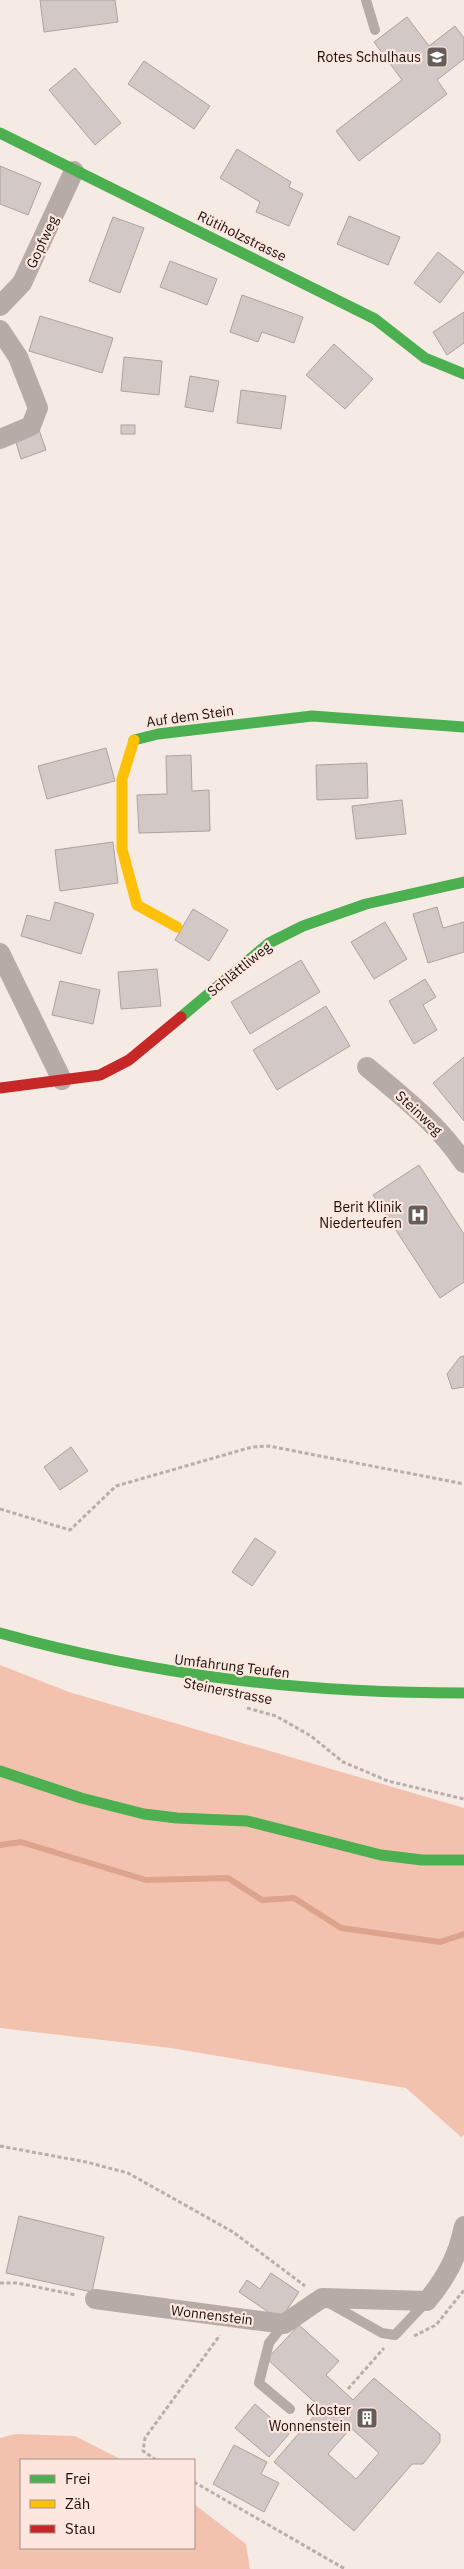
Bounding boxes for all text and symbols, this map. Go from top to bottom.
school or university icon: Rotes Schulhaus [425,45,449,69]
place label: Rotes Schulhaus [317,48,421,66]
street label: Rütiholzstrasse [195,207,290,265]
street label: Gopfweg [22,212,62,271]
street label: Auf dem Stein [145,701,235,731]
street label: Schlättliweg [203,937,275,1000]
street label: Steinweg [392,1087,447,1140]
place label: Berit Klinik Niederteufen [319,1198,403,1232]
hospital icon: Berit Klinik Niederteufen [406,1203,430,1227]
street label: Umfahrung Teufen [173,1650,291,1682]
street label: Steinerstrasse [182,1674,274,1709]
street label: Wonnenstein [170,2301,254,2329]
place label: Kloster Wonnenstein [269,2401,351,2435]
building icon: Kloster Wonnenstein [355,2406,379,2430]
legend [20,2459,195,2549]
text: Frei [65,2469,91,2488]
text: Zäh [65,2494,90,2513]
text: Stau [65,2519,96,2538]

